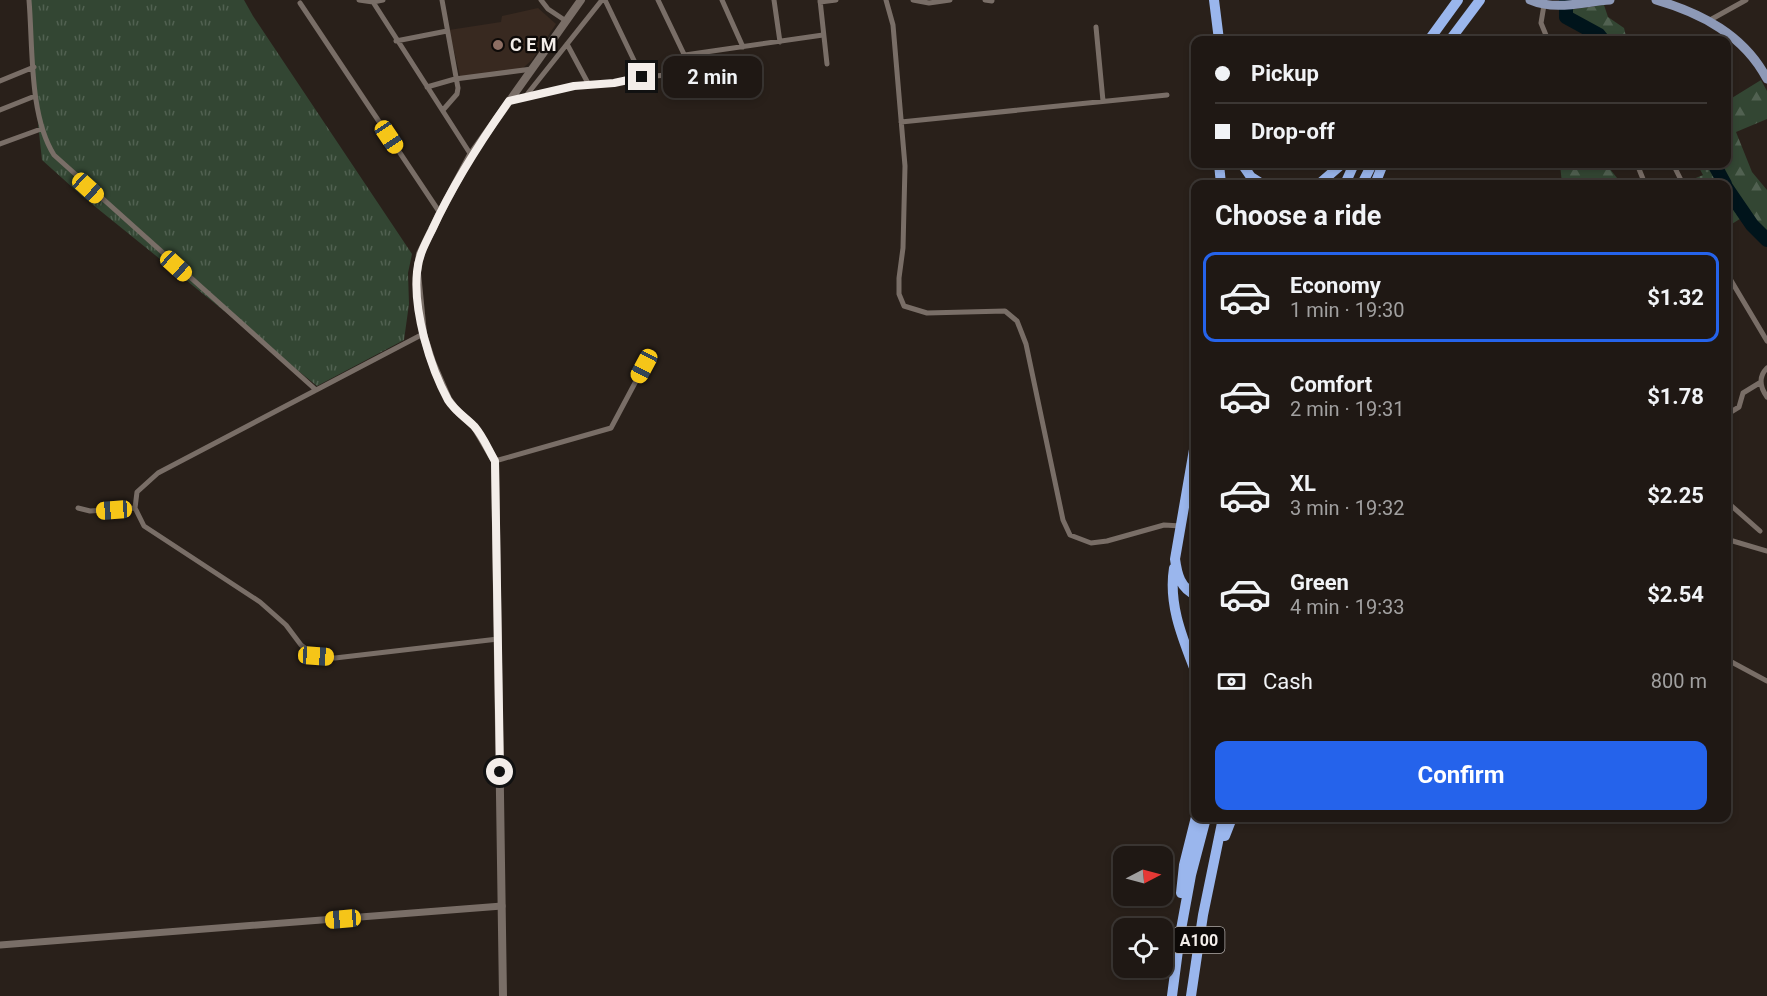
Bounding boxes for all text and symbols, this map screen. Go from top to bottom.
place label: C E M [510,34,557,55]
marker: C E M [491,38,505,52]
callout: 2 min [663,56,762,98]
text: Pickup [1251,61,1319,86]
route end [628,63,655,90]
text: 2 min [687,65,738,89]
car [371,117,407,157]
text: Drop-off [1251,119,1335,144]
car [69,169,107,207]
text: Choose a ride [1215,200,1381,232]
car [157,247,195,285]
icon: car [1218,270,1272,324]
text: Economy [1290,273,1381,298]
text: $1.32 [1647,285,1704,310]
text: 1 min · 19:30 [1290,298,1405,322]
car [628,346,660,386]
icon: car [1218,369,1272,423]
text: Comfort [1290,372,1372,397]
text: $1.78 [1647,384,1704,409]
text: 2 min · 19:31 [1290,397,1405,421]
icon: car [1218,468,1272,522]
text: XL [1290,471,1316,496]
text: $2.25 [1647,483,1704,508]
text: 3 min · 19:32 [1290,496,1405,520]
car [95,500,133,520]
icon: car [1218,567,1272,621]
text: Green [1290,570,1349,595]
text: $2.54 [1647,582,1704,607]
text: 4 min · 19:33 [1290,595,1405,619]
car [297,646,335,666]
icon: cash [1215,665,1248,698]
text: Cash [1263,669,1313,694]
text: 800 m [1651,669,1707,693]
button: Confirm [1215,741,1707,810]
route start [486,758,513,785]
north arrow [1113,846,1173,906]
map controls [1113,846,1173,978]
car [324,908,362,930]
button: locate [1113,918,1173,978]
road number: A100 [1174,927,1224,953]

